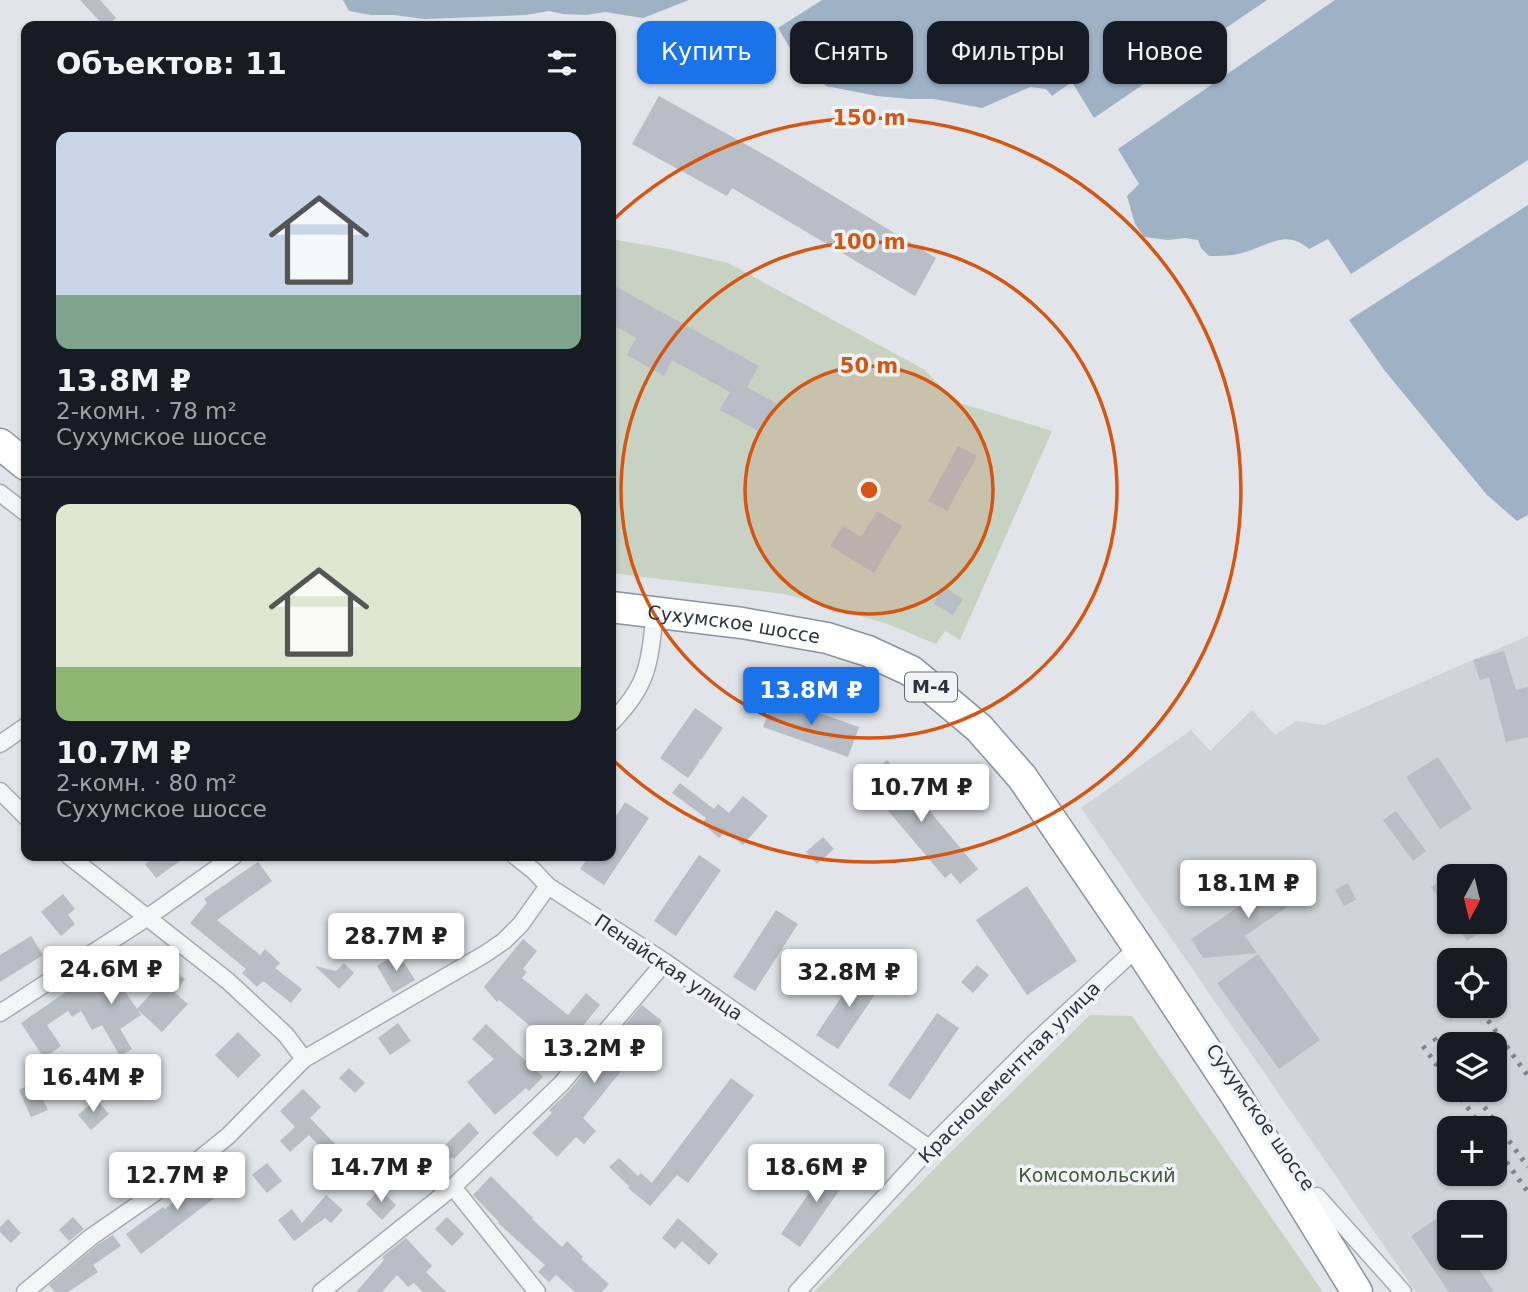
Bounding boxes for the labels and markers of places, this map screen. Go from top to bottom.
centre of rings [857,478,881,502]
pin: 13.8M ₽ [746,668,876,727]
pin: 10.7M ₽ [856,764,986,824]
pin: 18.1M ₽ [1183,860,1313,920]
pin: 28.7M ₽ [331,914,461,973]
pin: 24.6M ₽ [46,946,176,1006]
pin: 32.8M ₽ [784,950,914,1009]
pin: 13.2M ₽ [529,1026,659,1085]
pin: 16.4M ₽ [28,1054,158,1114]
pin: 14.7M ₽ [316,1144,446,1204]
pin: 18.6M ₽ [751,1144,881,1204]
pin: 12.7M ₽ [112,1152,242,1212]

